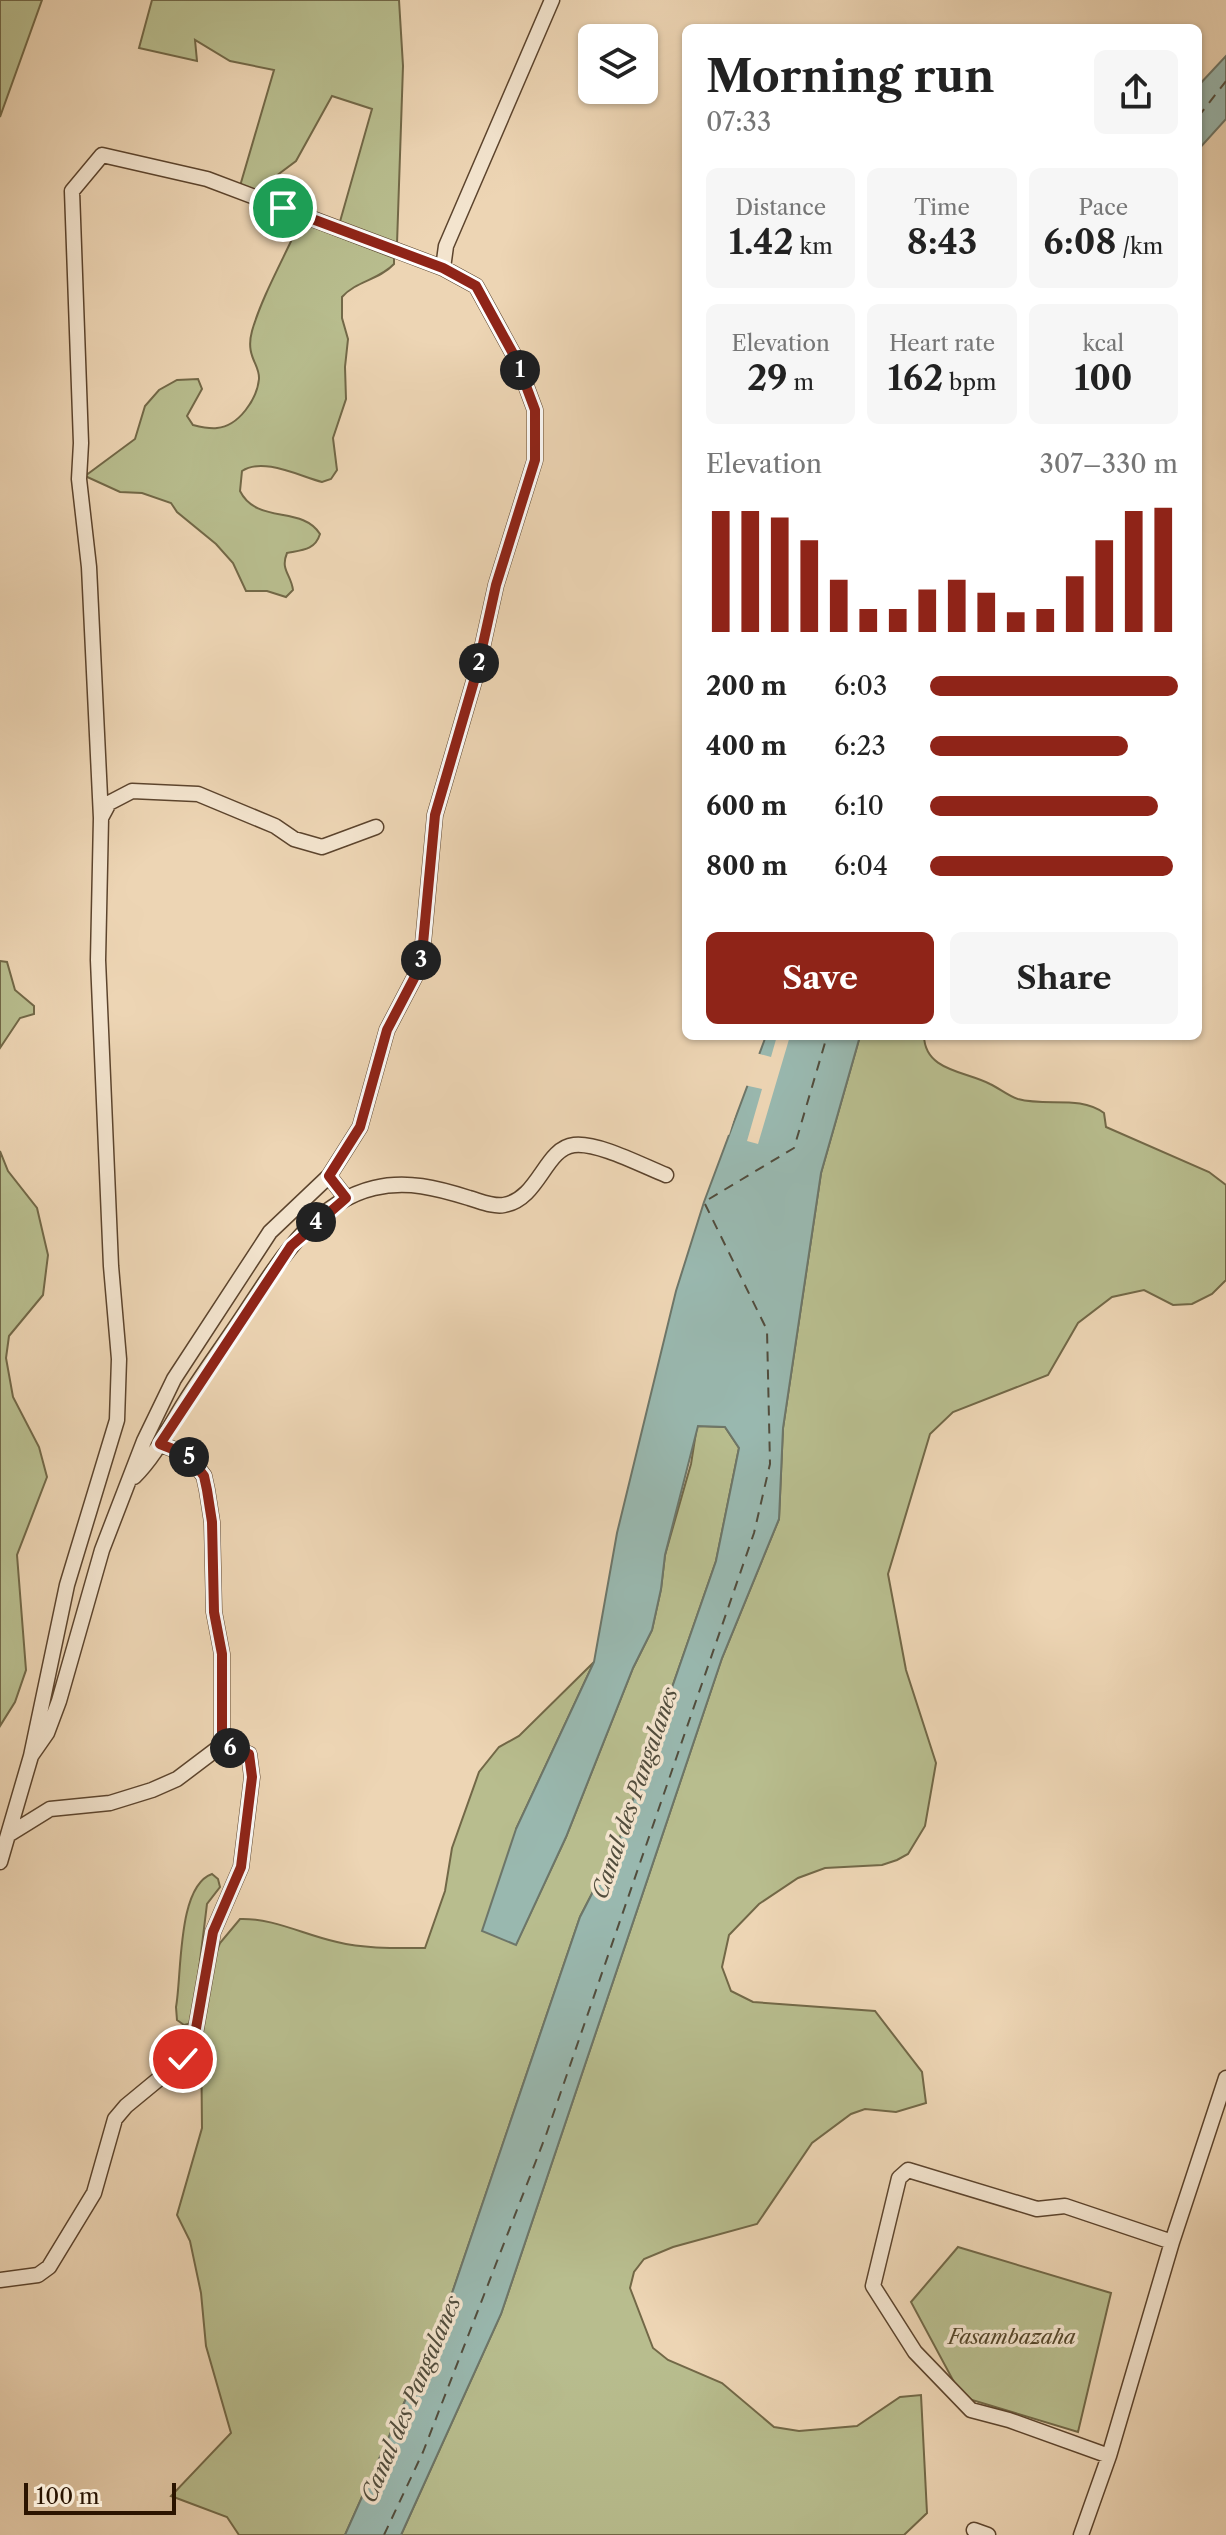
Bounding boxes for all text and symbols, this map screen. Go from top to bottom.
map controls [578,24,658,104]
button: layers [578,24,658,104]
text: Morning run [706,49,995,103]
button: share [1094,50,1178,134]
text: 07:33 [706,106,771,138]
pin [249,174,317,242]
icon: arrive [261,186,305,230]
text: Distance [735,194,826,221]
text: Time [914,194,970,221]
text: Pace [1078,194,1128,221]
text: 1.42 [729,221,794,263]
text: 8:43 [907,221,977,263]
text: 6:08 [1043,221,1116,263]
text: km [794,233,833,260]
text: /km [1116,233,1163,260]
text: Elevation [732,330,830,357]
text: Heart rate [889,330,995,357]
text: kcal [1083,330,1124,357]
pin: 1 [500,350,540,390]
text: 1 [515,356,525,383]
text: 29 [747,357,788,399]
text: 162 [888,357,943,399]
text: 100 [1074,357,1132,399]
text: m [788,369,814,396]
text: bpm [943,369,996,396]
text: Elevation [706,448,822,480]
text: 307–330 m [1039,448,1178,480]
pin: 2 [459,643,499,683]
text: 2 [473,649,486,676]
text: 200 m [706,670,787,702]
text: 6:03 [834,670,887,702]
text: 400 m [706,730,787,762]
text: 6:23 [834,730,886,762]
text: 600 m [706,790,787,822]
text: 6:10 [834,790,884,822]
text: 800 m [706,850,788,882]
text: 6:04 [834,850,888,882]
button: Save [706,932,934,1024]
button: Share [950,932,1178,1024]
pin: 3 [401,940,441,980]
text: 3 [415,946,427,973]
pin: 4 [296,1202,336,1242]
text: 4 [309,1208,323,1235]
pin: 5 [169,1437,209,1477]
text: 5 [183,1443,195,1470]
water label: Canal des Pangalanes [586,1683,684,1902]
pin: 6 [210,1728,250,1768]
text: 6 [223,1734,237,1761]
pin [149,2025,217,2093]
icon: check [161,2037,205,2081]
water label: Canal des Pangalanes [355,2291,467,2506]
park label: Fasambazaha [946,2325,1076,2349]
scale bar [24,2479,176,2515]
text: 100 m [36,2483,99,2510]

